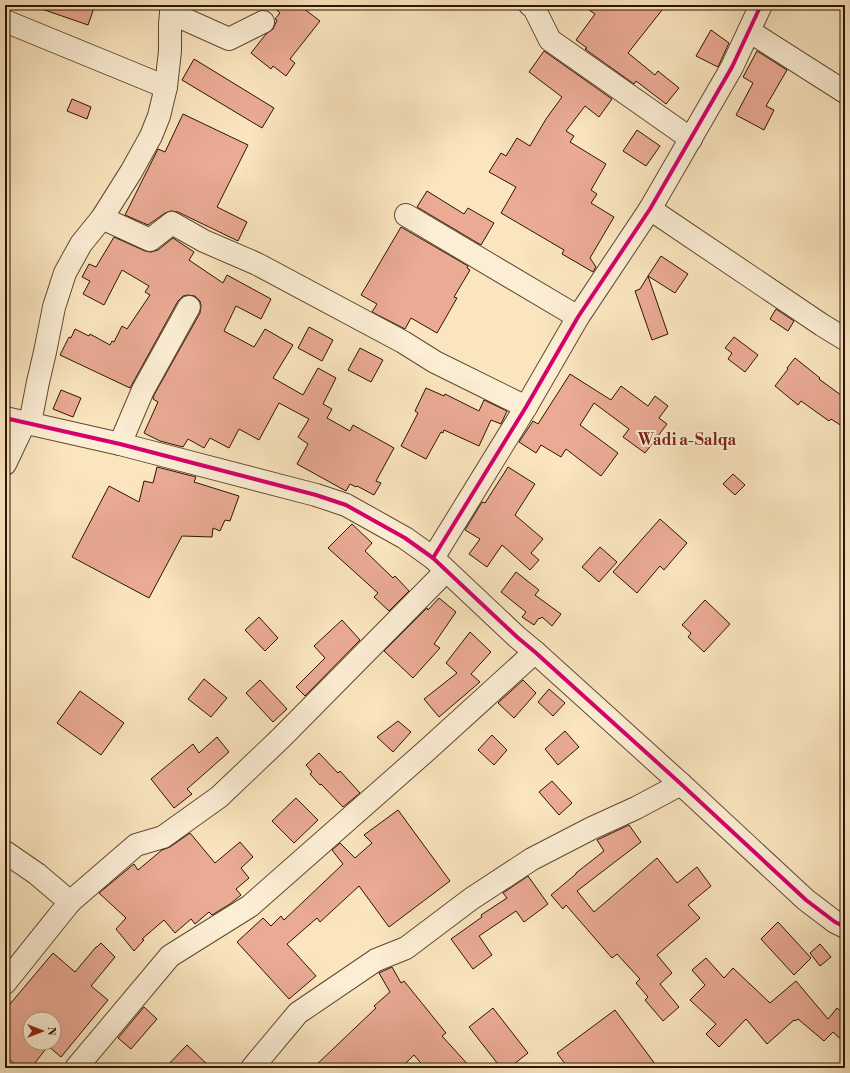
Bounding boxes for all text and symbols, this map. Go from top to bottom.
district label: Wadi a-Salqa [637,430,737,450]
north arrow [22,1011,62,1051]
text: N [44,1027,58,1036]

